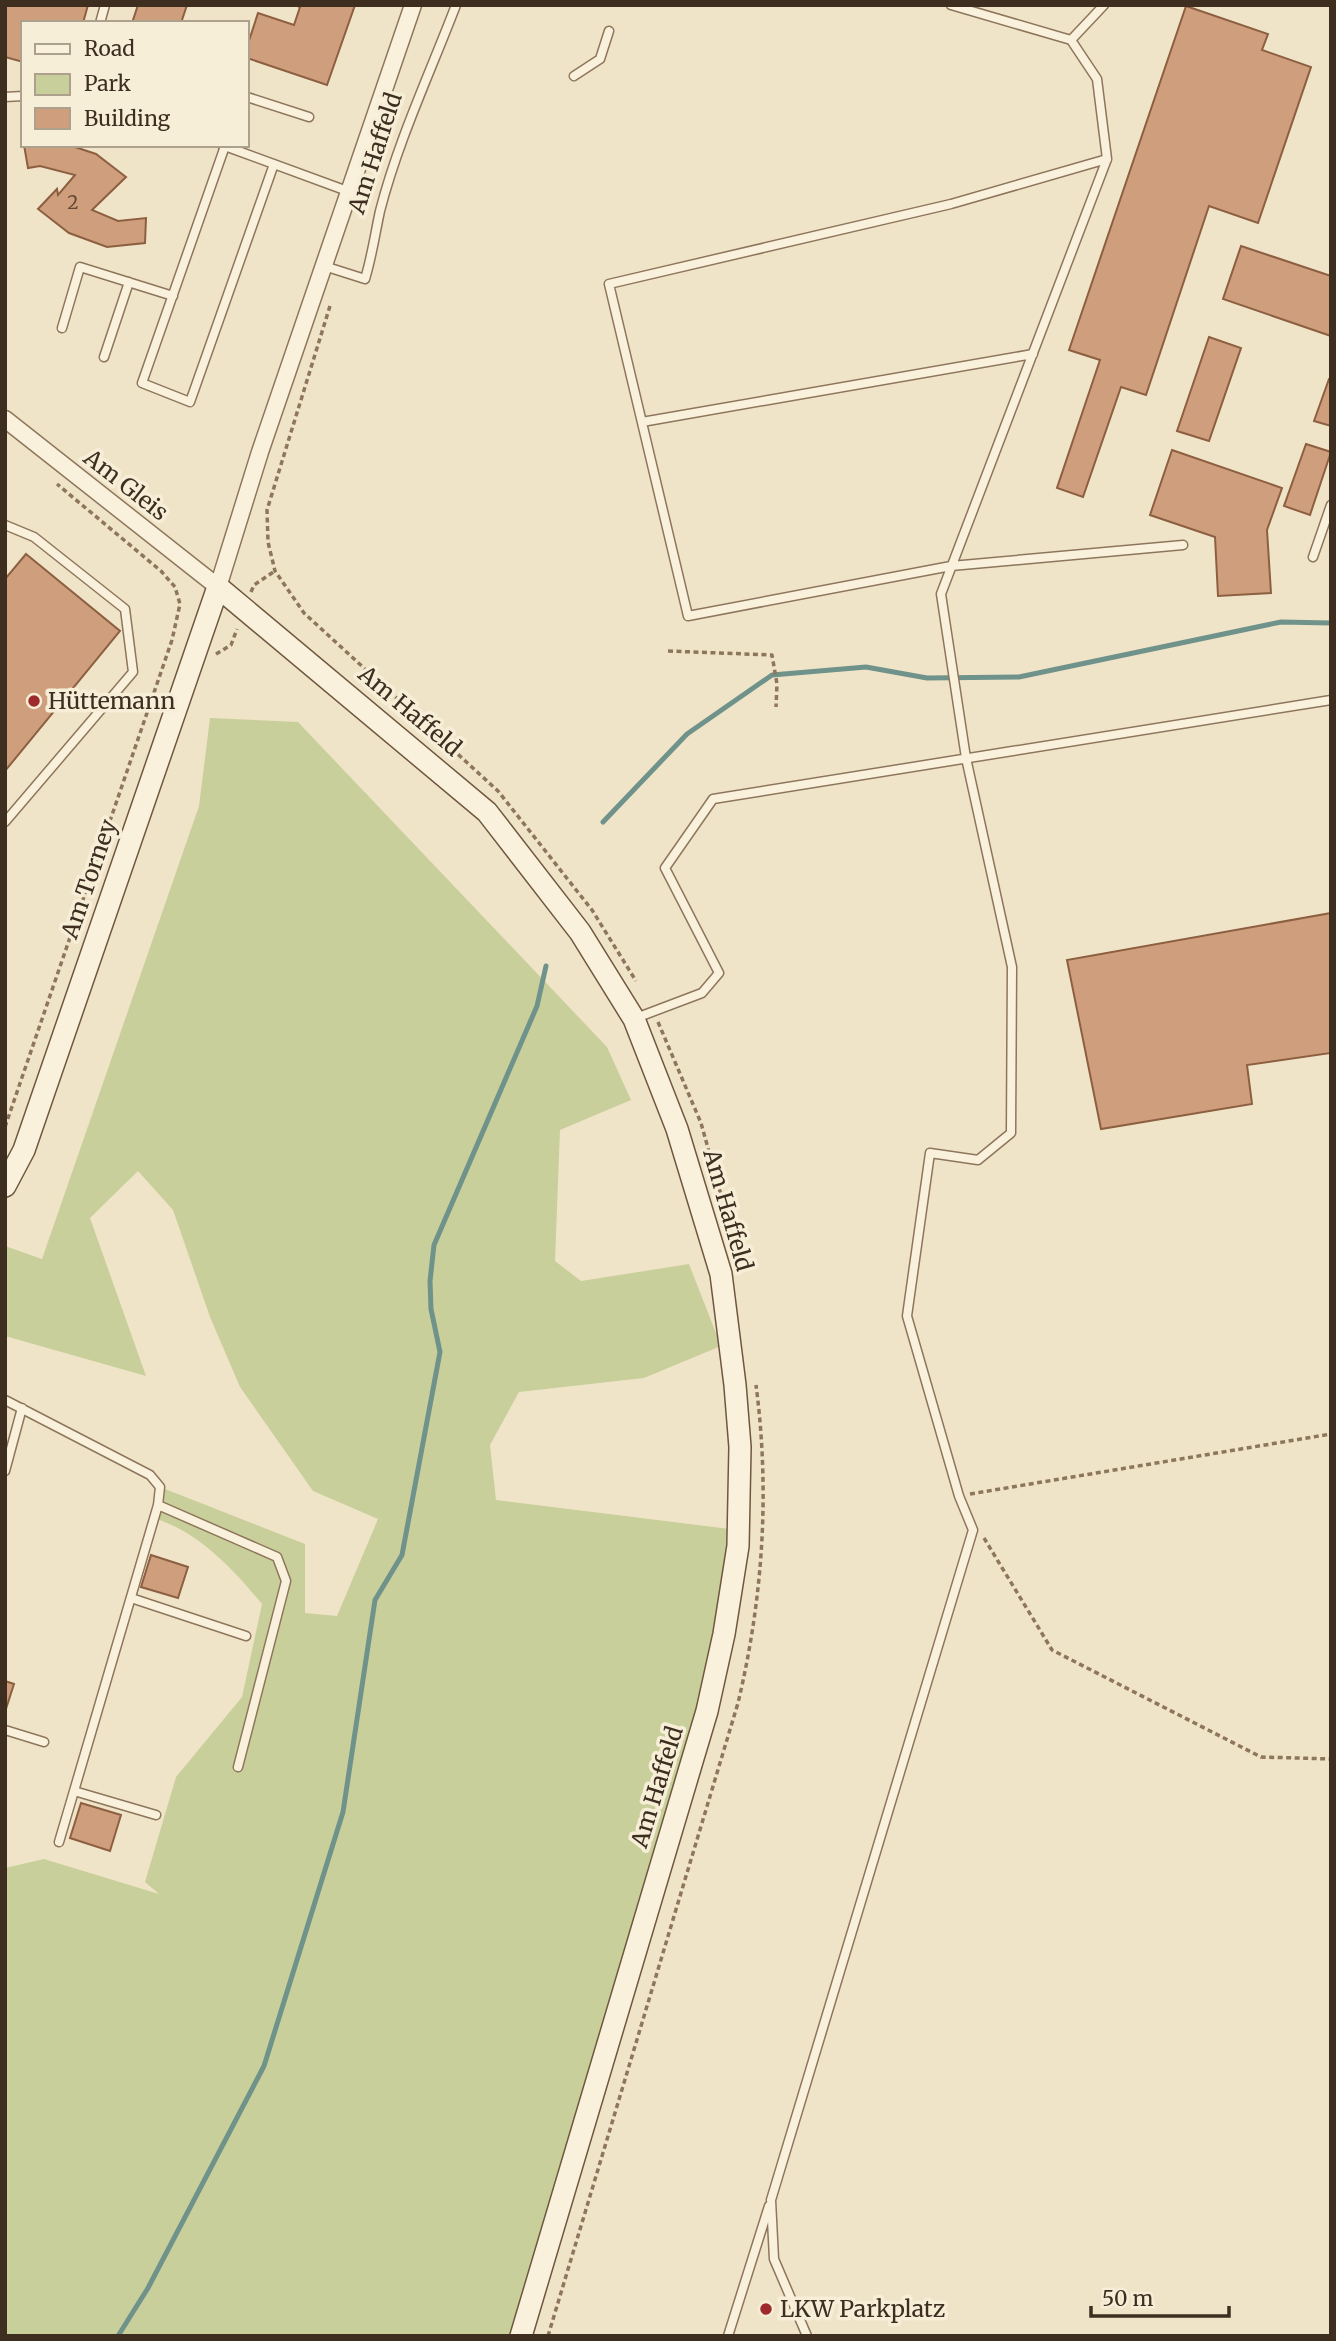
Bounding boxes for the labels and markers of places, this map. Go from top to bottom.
place label: Hüttemann [48,686,175,715]
marker: Hüttemann [26,693,42,709]
place label: LKW Parkplatz [780,2294,945,2323]
marker: LKW Parkplatz [758,2301,774,2317]

